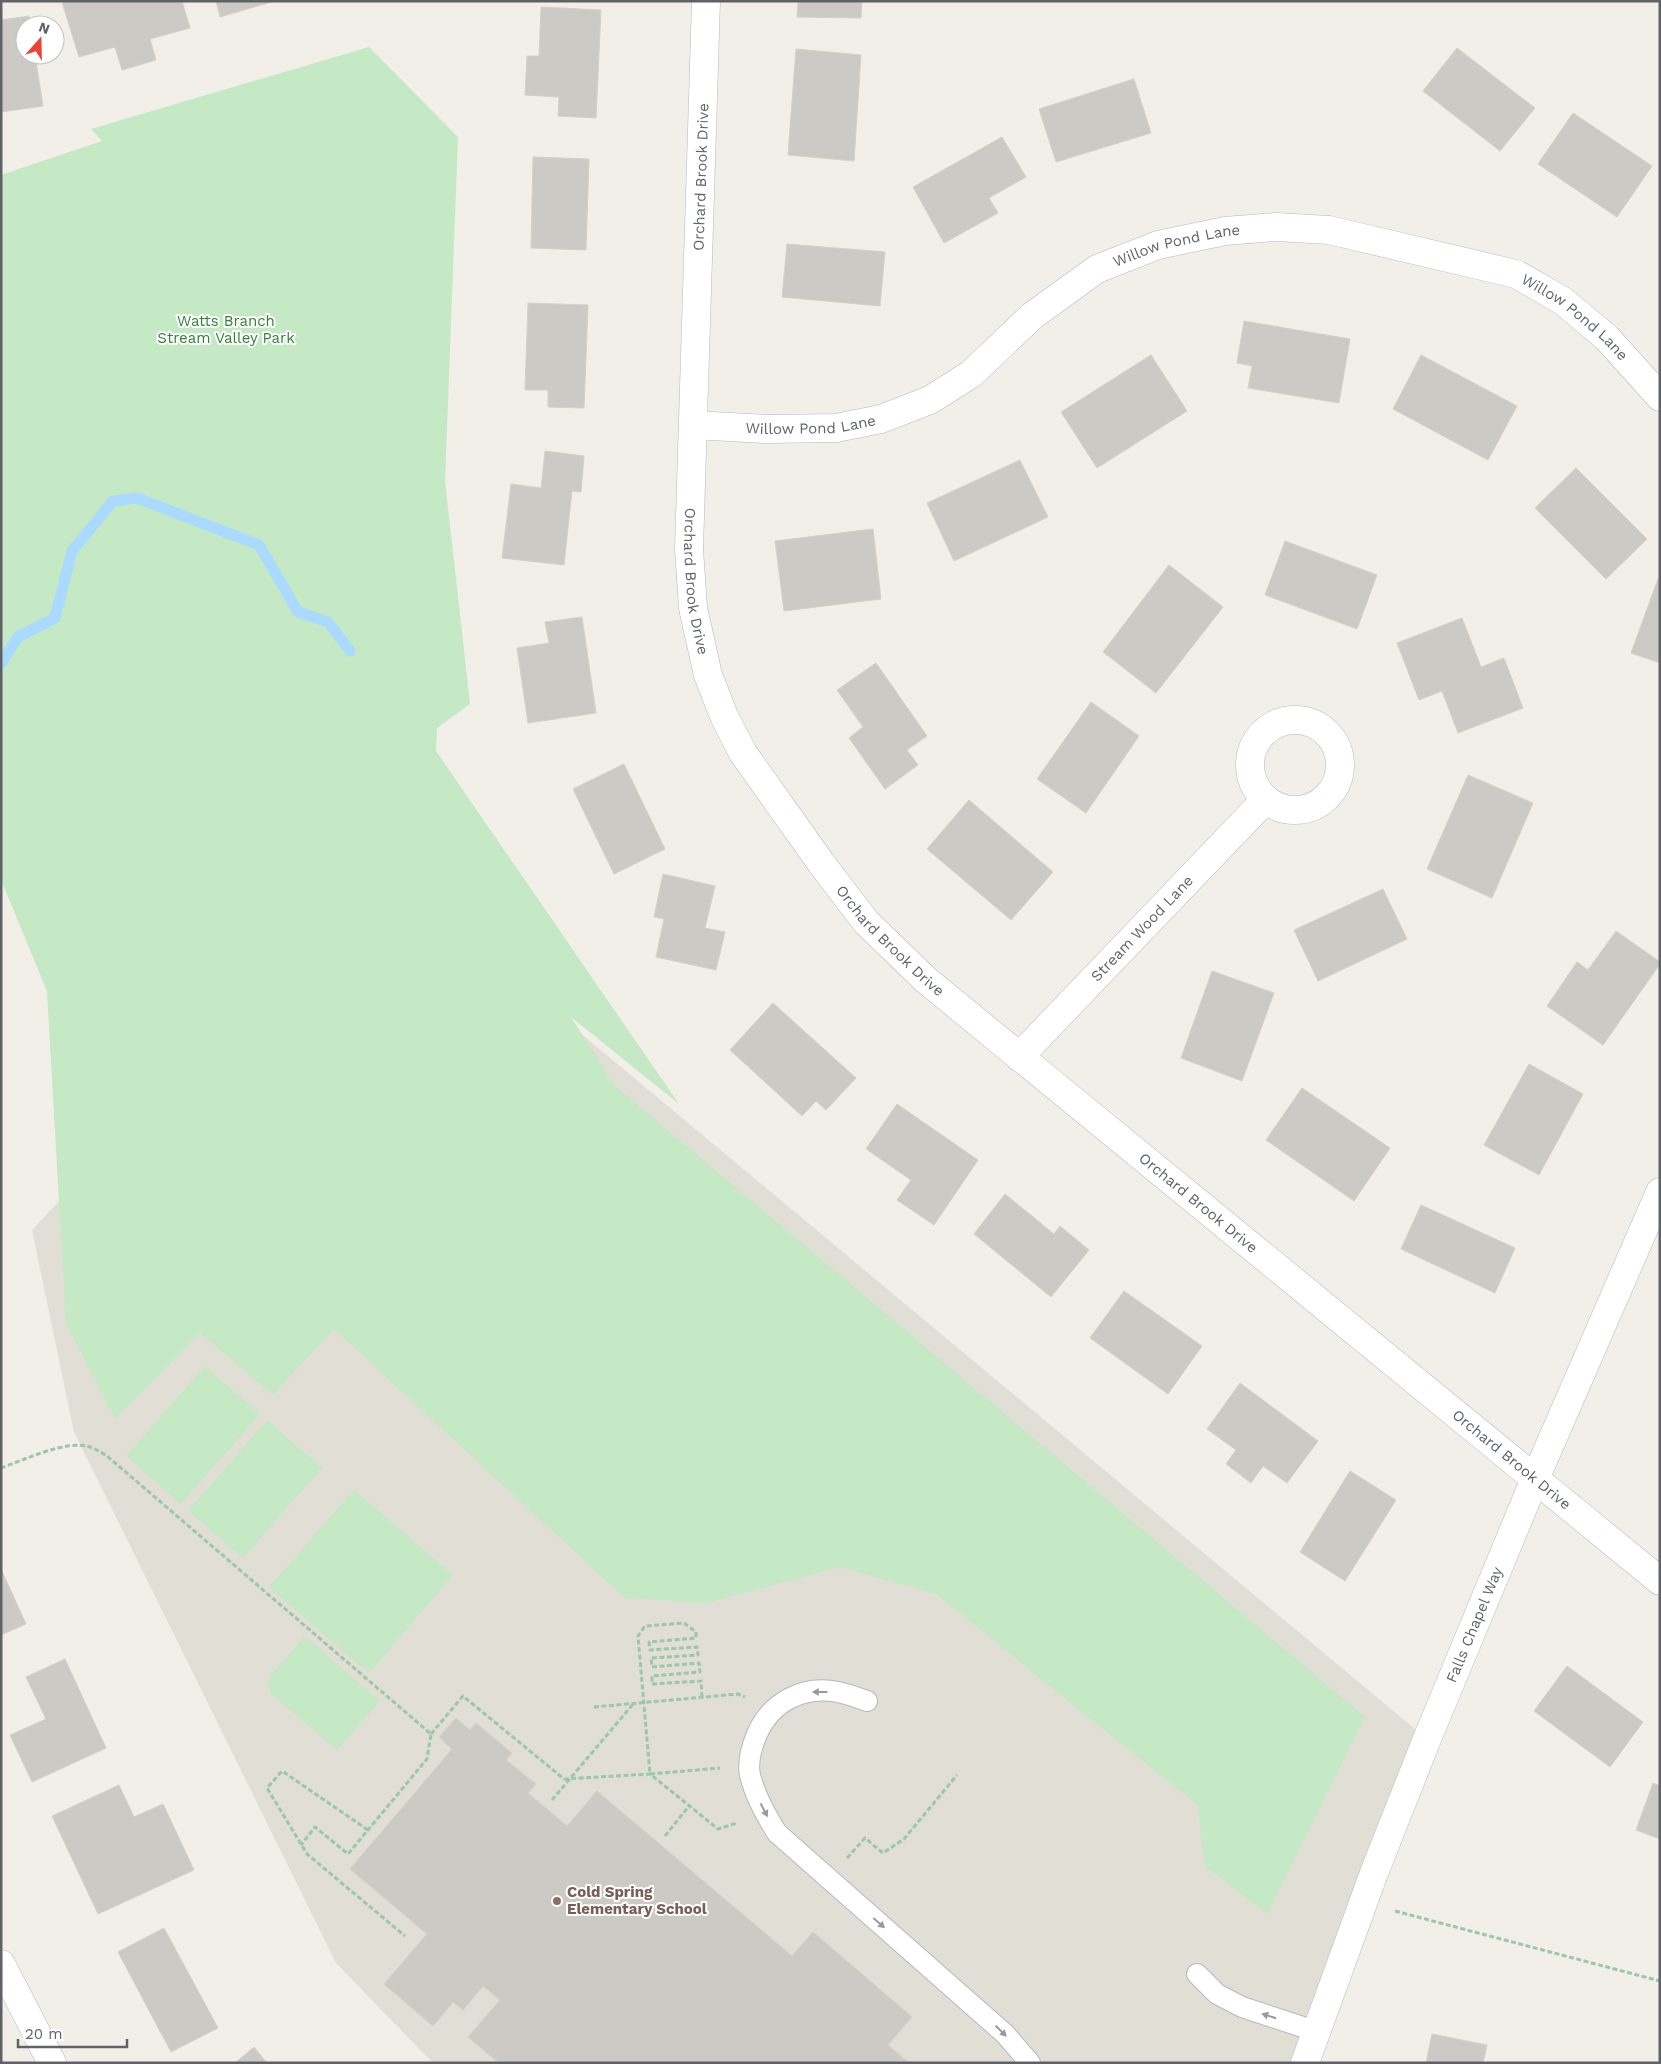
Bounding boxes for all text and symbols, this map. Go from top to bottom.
north arrow [15,15,65,65]
text: N [37,18,52,37]
street label: Orchard Brook Drive [689,103,713,251]
street label: Willow Pond Lane [1110,221,1241,271]
street label: Willow Pond Lane [1518,270,1632,364]
park label: Watts Branch Stream Valley Park [157,312,295,347]
street label: Willow Pond Lane [745,411,877,438]
street label: Orchard Brook Drive [680,507,712,656]
street label: Stream Wood Lane [1087,872,1197,985]
street label: Orchard Brook Drive [832,882,948,1000]
street label: Orchard Brook Drive [1135,1149,1261,1257]
street label: Orchard Brook Drive [1449,1406,1575,1513]
street label: Falls Chapel Way [1442,1564,1507,1685]
one-way arrow [812,1688,828,1696]
one-way arrow [760,1803,768,1818]
place label: Cold Spring Elementary School [567,1883,707,1918]
marker: Cold Spring Elementary School [551,1895,563,1907]
one-way arrow [873,1918,886,1929]
one-way arrow [1262,2011,1277,2019]
scale bar [18,2016,126,2048]
text: 20 m [25,2025,63,2043]
one-way arrow [995,2025,1007,2037]

